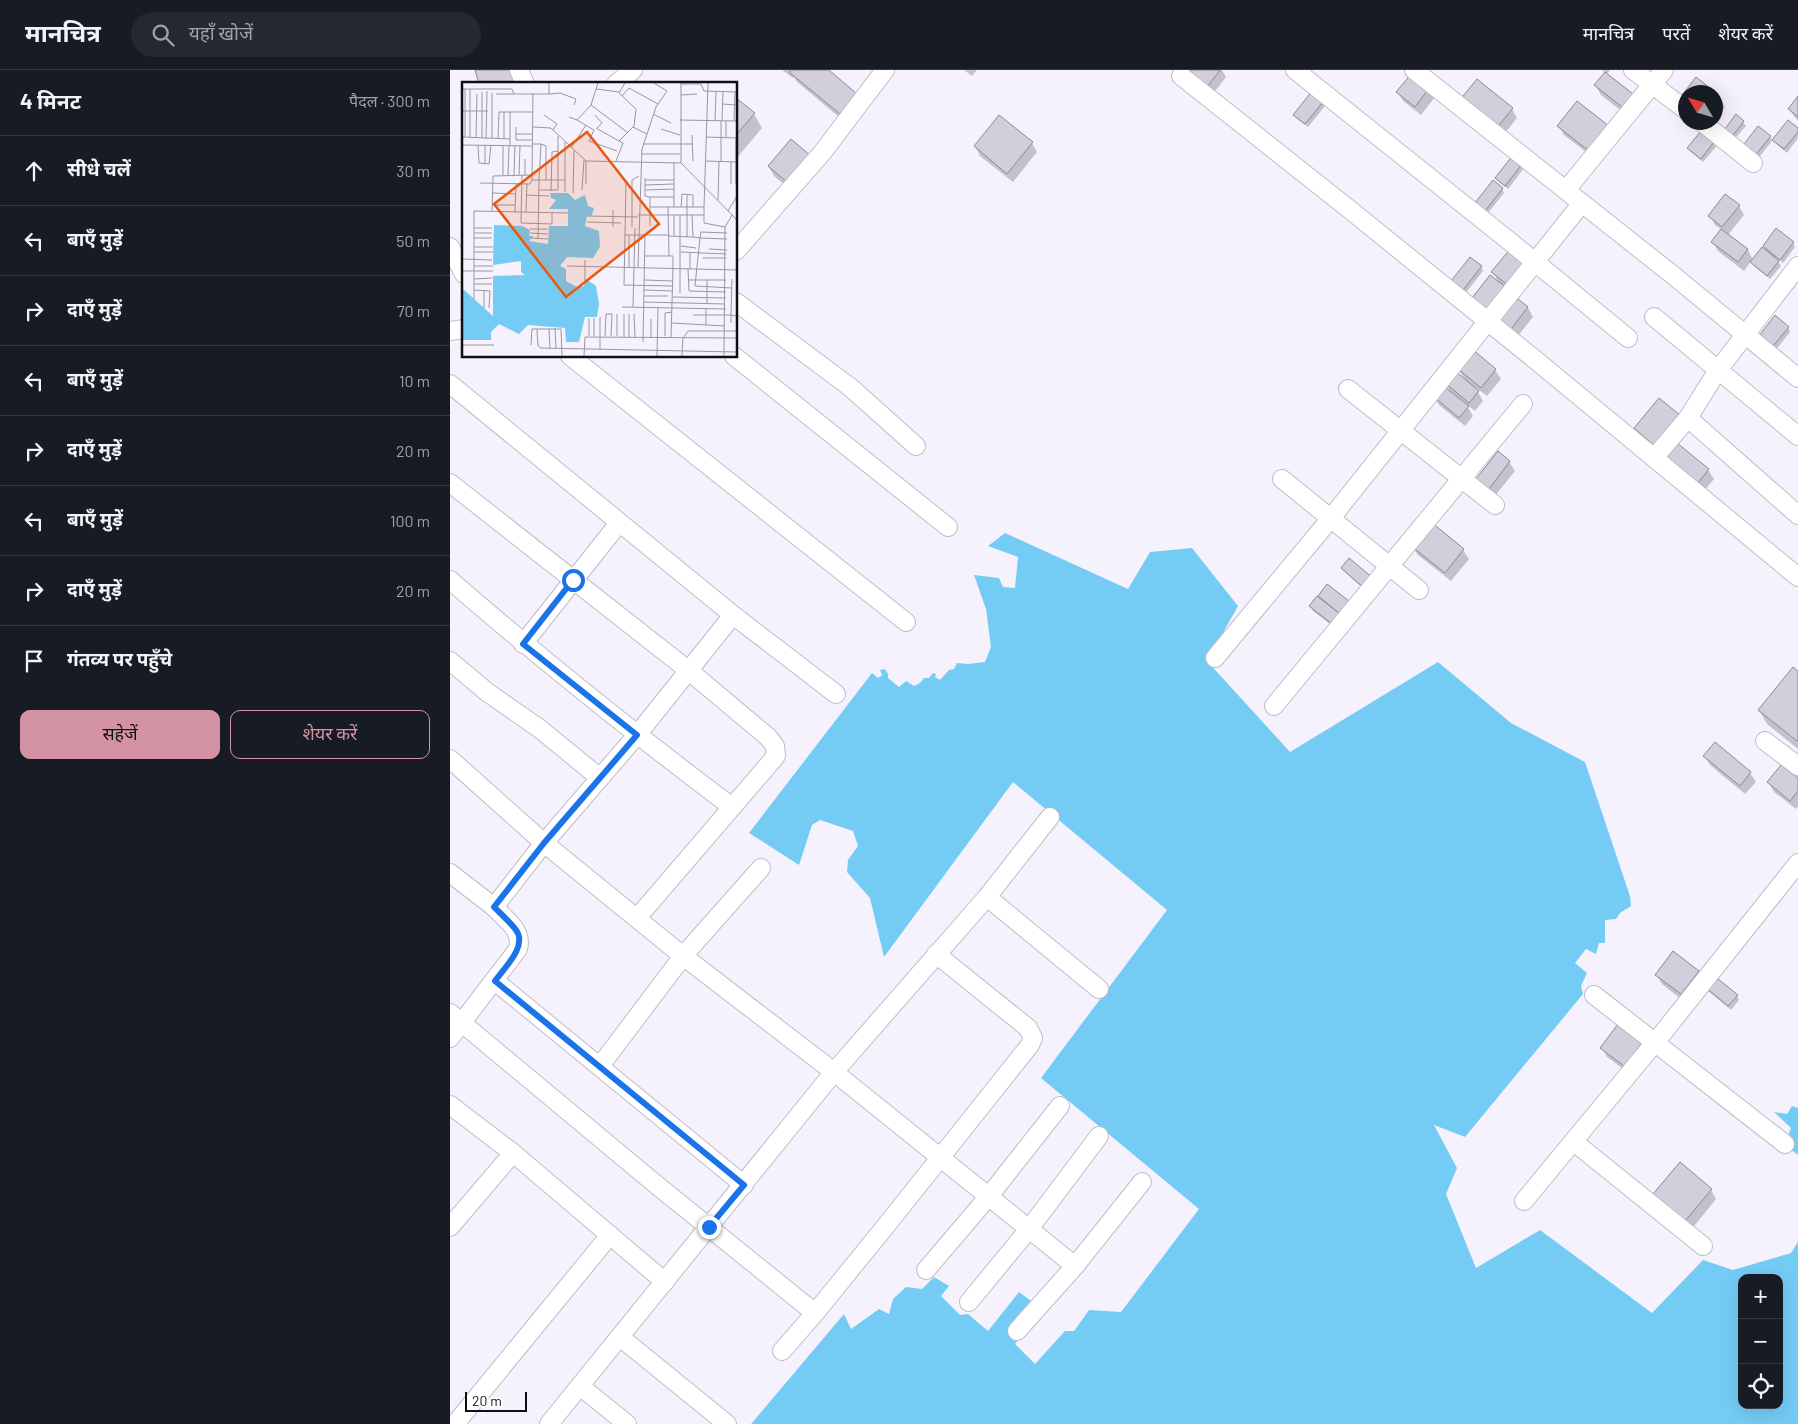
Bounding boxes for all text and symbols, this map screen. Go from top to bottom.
search box [131,12,481,57]
text: मानचित्र [25,18,101,47]
icon: search [149,21,177,49]
text: यहाँ खोजें [189,21,253,44]
text: मानचित्र [1583,22,1634,44]
text: परतें [1662,22,1690,44]
text: शेयर करें [1718,22,1773,44]
inset map [462,82,738,358]
north arrow [1678,85,1723,130]
text: 4 मिनट [20,88,81,113]
text: पैदल · 300 m [349,91,430,110]
icon: ahead [20,157,48,185]
text: सीधे चलें [67,157,131,180]
text: 30 m [396,161,430,180]
icon: left [20,227,48,255]
text: बाएँ मुड़ें [67,227,123,250]
text: 50 m [396,231,430,250]
icon: right [20,297,48,325]
text: दाएँ मुड़ें [67,297,122,320]
text: 70 m [397,301,430,320]
icon: left [20,367,48,395]
text: बाएँ मुड़ें [67,367,123,390]
text: 10 m [399,371,430,390]
icon: right [20,437,48,465]
text: दाएँ मुड़ें [67,437,122,460]
text: 20 m [396,441,430,460]
icon: left [20,507,48,535]
text: बाएँ मुड़ें [67,507,123,530]
text: 100 m [390,511,430,530]
route start [562,569,585,592]
icon: right [20,577,48,605]
text: दाएँ मुड़ें [67,577,122,600]
text: 20 m [396,581,430,600]
icon: arrive [20,647,48,675]
text: गंतव्य पर पहुँचे [67,647,172,670]
button: सहेजें [20,710,220,759]
button: शेयर करें [230,710,430,759]
route end [698,1216,721,1239]
map controls [1738,1274,1783,1409]
button: + [1738,1274,1783,1319]
button: − [1738,1319,1783,1364]
button: locate [1738,1364,1783,1409]
scale bar [465,1389,528,1412]
text: 20 m [472,1392,502,1409]

